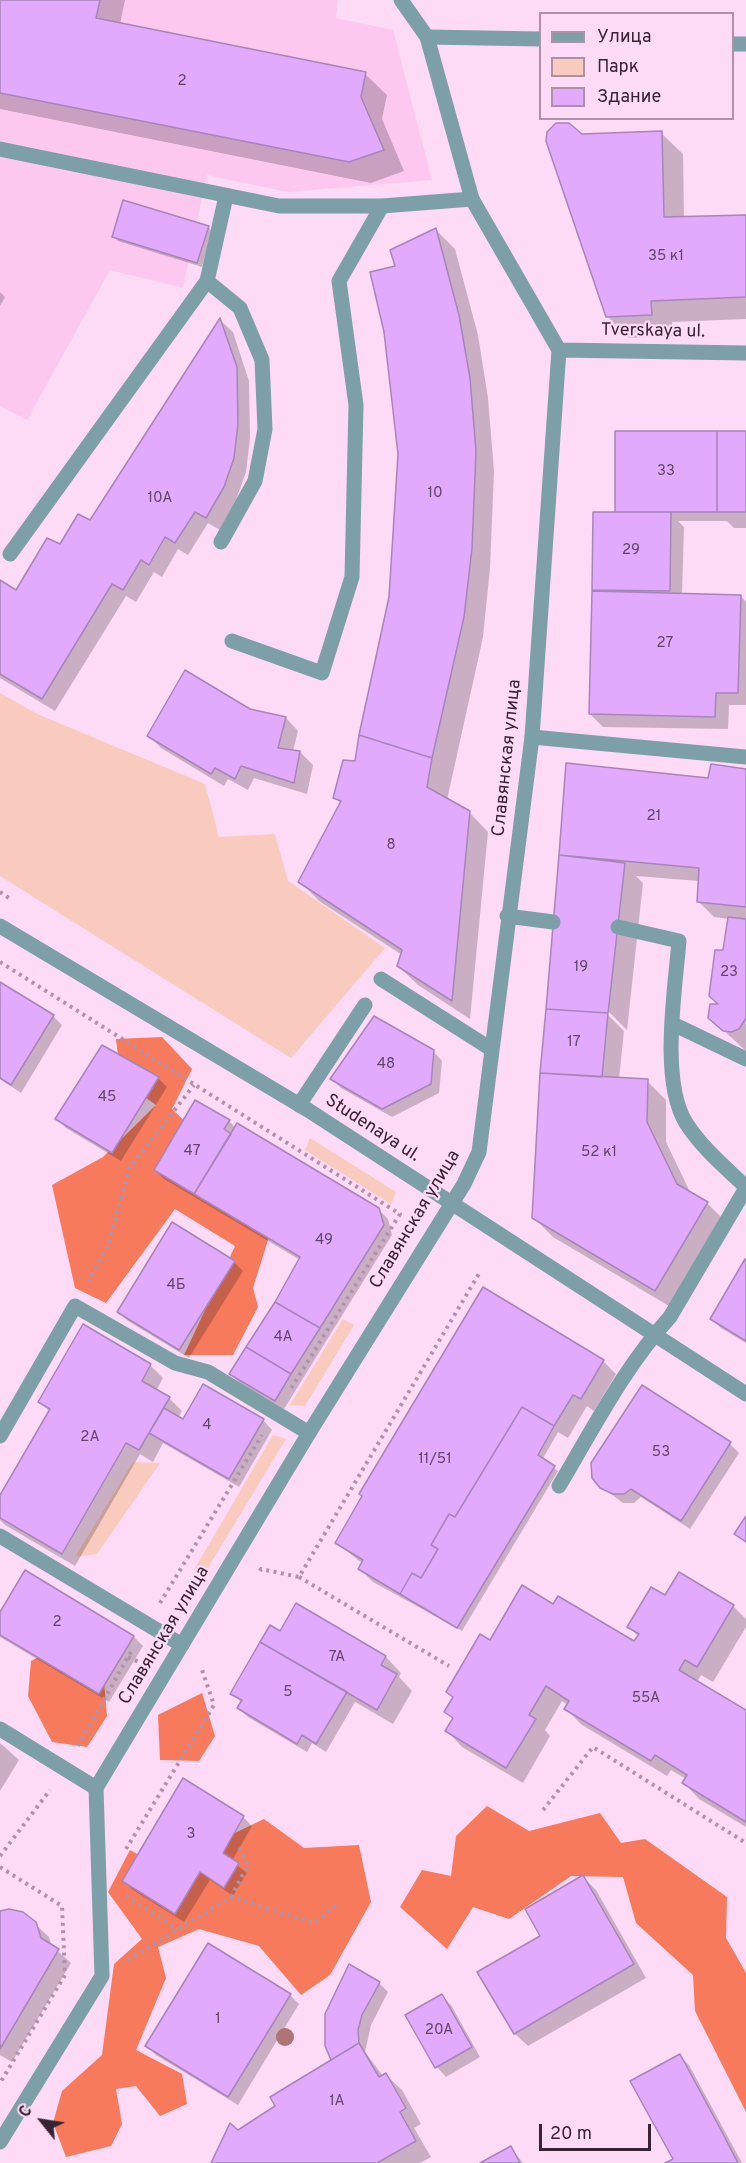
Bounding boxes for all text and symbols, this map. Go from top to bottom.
legend [539,12,734,120]
text: Улица [597,26,651,49]
text: Парк [597,56,639,79]
house number: 2 [177,73,187,91]
text: Здание [597,86,661,109]
house number: 35 к1 [648,248,684,266]
street label: Tverskaya ul. [601,320,705,344]
house number: 33 [657,463,675,481]
house number: 10 [427,485,443,503]
house number: 10А [148,490,172,508]
house number: 29 [622,542,640,560]
house number: 27 [657,635,673,653]
street label: Славянская улица [489,678,527,838]
house number: 21 [647,808,661,826]
house number: 8 [386,837,396,855]
house number: 19 [574,959,588,977]
house number: 23 [720,964,738,982]
house number: 17 [567,1034,581,1052]
house number: 48 [377,1056,395,1074]
house number: 45 [98,1089,116,1107]
street label: Studenaya ul. [321,1090,423,1168]
house number: 47 [184,1143,200,1161]
house number: 52 к1 [581,1144,617,1162]
street label: Славянская улица [366,1147,466,1293]
house number: 49 [315,1232,333,1250]
house number: 4Б [166,1277,186,1295]
house number: 4А [273,1329,293,1347]
house number: 4 [202,1417,212,1435]
house number: 2А [80,1429,100,1447]
house number: 53 [652,1444,670,1462]
house number: 11/51 [418,1451,452,1469]
street label: Славянская улица [115,1563,215,1709]
house number: 2 [52,1614,62,1632]
house number: 7А [329,1649,345,1667]
house number: 5 [283,1684,293,1702]
house number: 55А [632,1690,660,1708]
house number: 3 [186,1826,196,1844]
house number: 1 [215,2011,221,2029]
house number: 20А [425,2022,453,2040]
north arrow [12,2091,72,2151]
house number: 1А [329,2093,345,2111]
text: С [15,2103,38,2121]
scale bar [542,2112,654,2150]
text: 20 m [550,2123,592,2146]

